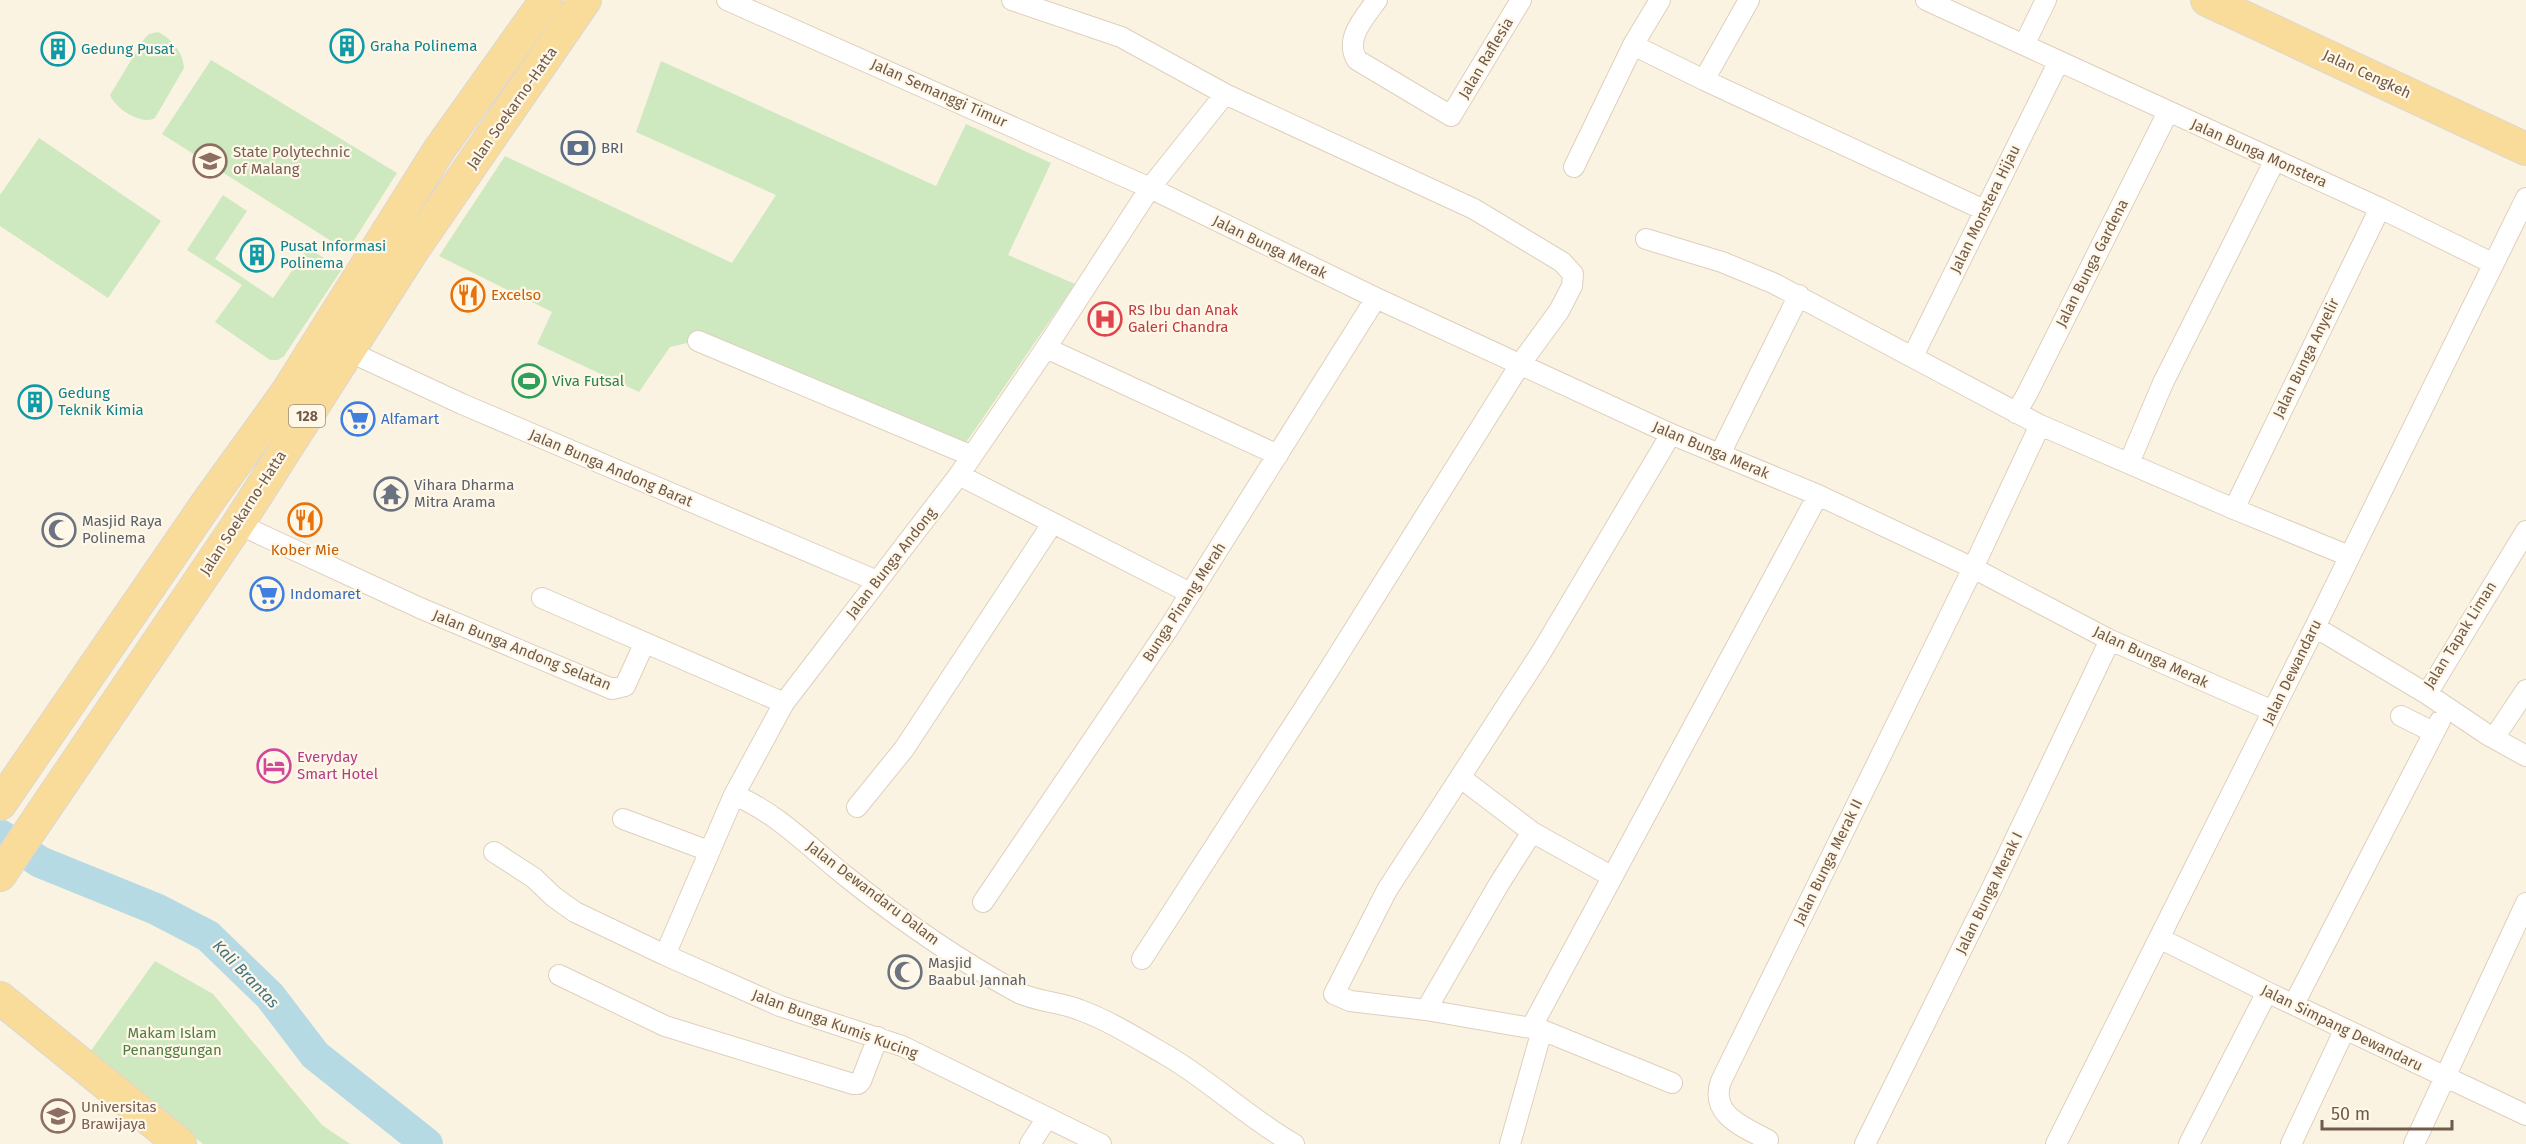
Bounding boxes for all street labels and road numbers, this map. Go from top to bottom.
street label: Jalan Raflesia [1455,14,1517,102]
street label: Jalan Soekarno-Hatta [463,43,561,173]
street label: Jalan Cengkeh [2320,46,2414,102]
street label: Jalan Semanggi Timur [868,55,1010,131]
street label: Jalan Bunga Monstera [2188,115,2330,191]
street label: Jalan Monstera Hijau [1946,142,2024,276]
street label: Jalan Bunga Gardena [2052,196,2132,330]
street label: Jalan Bunga Merak [1210,211,1330,283]
street label: Jalan Bunga Anyelir [2269,295,2343,421]
road number: 128 [289,405,325,427]
street label: Jalan Bunga Merak [1650,417,1772,483]
street label: Jalan Bunga Andong Barat [527,425,696,511]
street label: Jalan Soekarno-Hatta [196,447,290,579]
street label: Jalan Bunga Andong [842,504,940,622]
street label: Bunga Pinang Merah [1139,539,1229,665]
street label: Jalan Tapak Liman [2420,578,2500,692]
street label: Jalan Bunga Andong Selatan [430,606,614,694]
street label: Jalan Dewandaru [2259,616,2325,728]
street label: Jalan Bunga Merak [2091,622,2212,692]
street label: Jalan Bunga Merak II [1790,796,1866,928]
street label: Jalan Bunga Merak I [1952,829,2026,957]
street label: Jalan Dewandaru Dalam [803,837,943,949]
street label: Jalan Simpang Dewandaru [2258,981,2426,1075]
street label: Jalan Bunga Kumis Kucing [750,986,921,1062]

